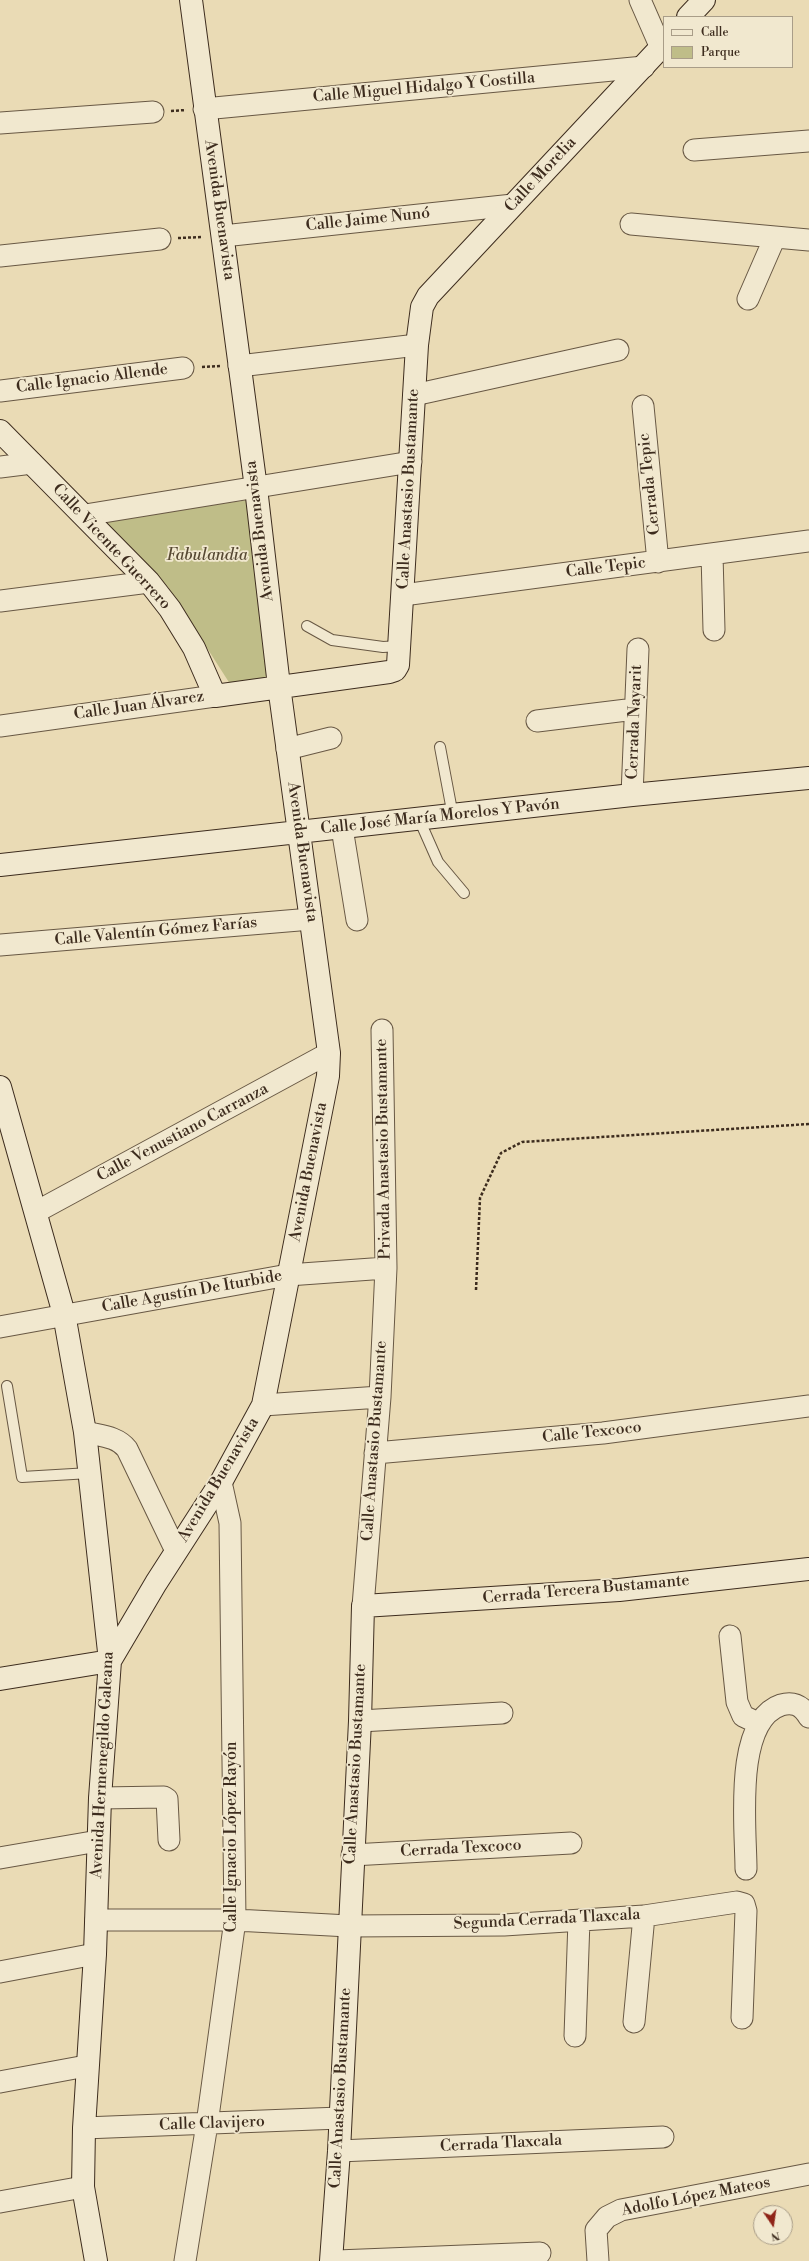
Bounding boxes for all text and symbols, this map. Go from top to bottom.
legend [663,16,793,68]
text: Calle [701,25,728,40]
text: Parque [701,45,740,60]
street label: Calle Miguel Hidalgo Y Costilla [312,69,536,107]
street label: Calle Morelia [501,133,581,217]
street label: Avenida Buenavista [200,139,238,281]
street label: Calle Jaime Nunó [305,204,431,236]
street label: Calle Ignacio Allende [15,360,169,398]
street label: Calle Anastasio Bustamante [394,388,424,590]
street label: Cerrada Tepic [635,432,665,536]
street label: Avenida Buenavista [242,460,278,602]
street label: Calle Vicente Guerrero [48,480,174,614]
park label: Fabulandia [166,546,248,566]
street label: Calle Tepic [565,554,647,582]
street label: Cerrada Nayarit [623,664,647,780]
street label: Calle Juan Álvarez [73,687,205,725]
street label: Avenida Buenavista [283,781,321,923]
street label: Calle José María Morelos Y Pavón [319,795,561,839]
street label: Calle Valentín Gómez Farías [54,914,258,950]
street label: Privada Anastasio Bustamante [372,1038,396,1260]
street label: Calle Venustiano Carranza [94,1080,272,1186]
street label: Avenida Buenavista [286,1101,332,1243]
street label: Calle Agustín De Iturbide [100,1267,284,1317]
street label: Calle Anastasio Bustamante [358,1340,392,1542]
street label: Avenida Buenavista [174,1414,264,1546]
street label: Calle Texcoco [541,1418,643,1448]
street label: Cerrada Tercera Bustamante [482,1571,690,1609]
street label: Avenida Hermenegildo Galeana [87,1651,119,1879]
street label: Calle Anastasio Bustamante [341,1663,371,1865]
street label: Calle Ignacio López Rayón [222,1742,242,1932]
street label: Cerrada Texcoco [400,1836,522,1862]
street label: Segunda Cerrada Tlaxcala [453,1906,641,1934]
street label: Calle Anastasio Bustamante [326,1987,356,2189]
street label: Calle Clavijero [159,2113,265,2135]
street label: Cerrada Tlaxcala [439,2131,563,2157]
street label: Adolfo López Mateos [620,2173,772,2221]
north arrow [753,2205,793,2245]
text: N [770,2228,781,2244]

